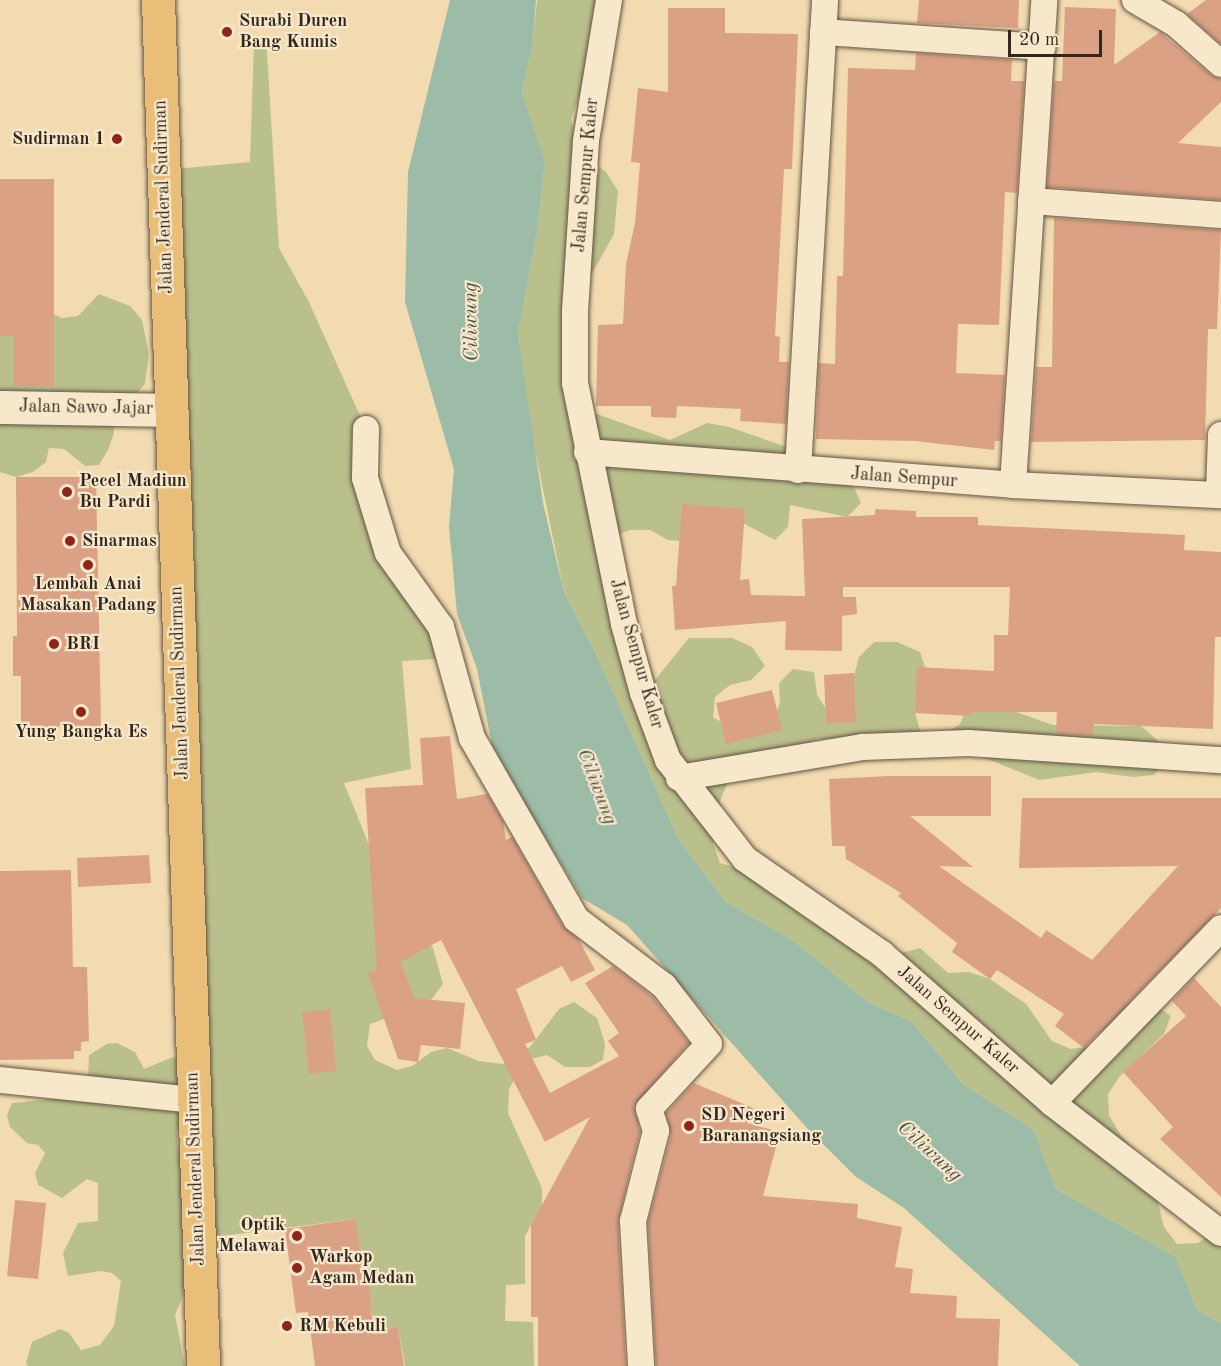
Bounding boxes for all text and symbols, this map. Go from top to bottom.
place label: Surabi Duren Bang Kumis [239,11,347,54]
scale bar [1011,18,1106,56]
marker: Surabi Duren Bang Kumis [220,25,234,39]
text: 20 m [1019,31,1059,49]
street label: Jalan Sempur Kaler [568,97,604,253]
street label: Jalan Jenderal Sudirman [150,100,178,294]
place label: Sudirman 1 [12,128,105,150]
marker: Sudirman 1 [110,132,124,146]
water label: Ciliwung [459,282,485,362]
street label: Jalan Sawo Jajar [19,396,153,420]
street label: Jalan Sempur [850,463,958,493]
place label: Pecel Madiun Bu Pardi [79,471,187,514]
marker: Pecel Madiun Bu Pardi [60,485,74,499]
place label: Sinarmas [82,530,157,552]
marker: Sinarmas [63,534,77,548]
marker: Lembah Anai Masakan Padang [81,558,95,572]
place label: Lembah Anai Masakan Padang [20,574,156,616]
street label: Jalan Sempur Kaler [604,576,668,732]
street label: Jalan Jenderal Sudirman [166,586,194,780]
place label: BRI [66,633,100,655]
marker: BRI [47,637,61,651]
marker: Yung Bangka Es [74,705,88,719]
place label: Yung Bangka Es [14,721,148,743]
water label: Ciliwung [571,746,621,828]
street label: Jalan Sempur Kaler [892,961,1024,1079]
street label: Jalan Jenderal Sudirman [182,1072,210,1266]
place label: SD Negeri Baranangsiang [701,1105,821,1148]
water label: Ciliwung [891,1117,967,1187]
marker: SD Negeri Baranangsiang [682,1119,696,1133]
place label: Optik Melawai [219,1215,285,1258]
marker: Optik Melawai [290,1229,304,1243]
place label: Warkop Agam Medan [309,1247,414,1290]
marker: Warkop Agam Medan [290,1261,304,1275]
place label: RM Kebuli [299,1315,386,1337]
marker: RM Kebuli [280,1319,294,1333]

